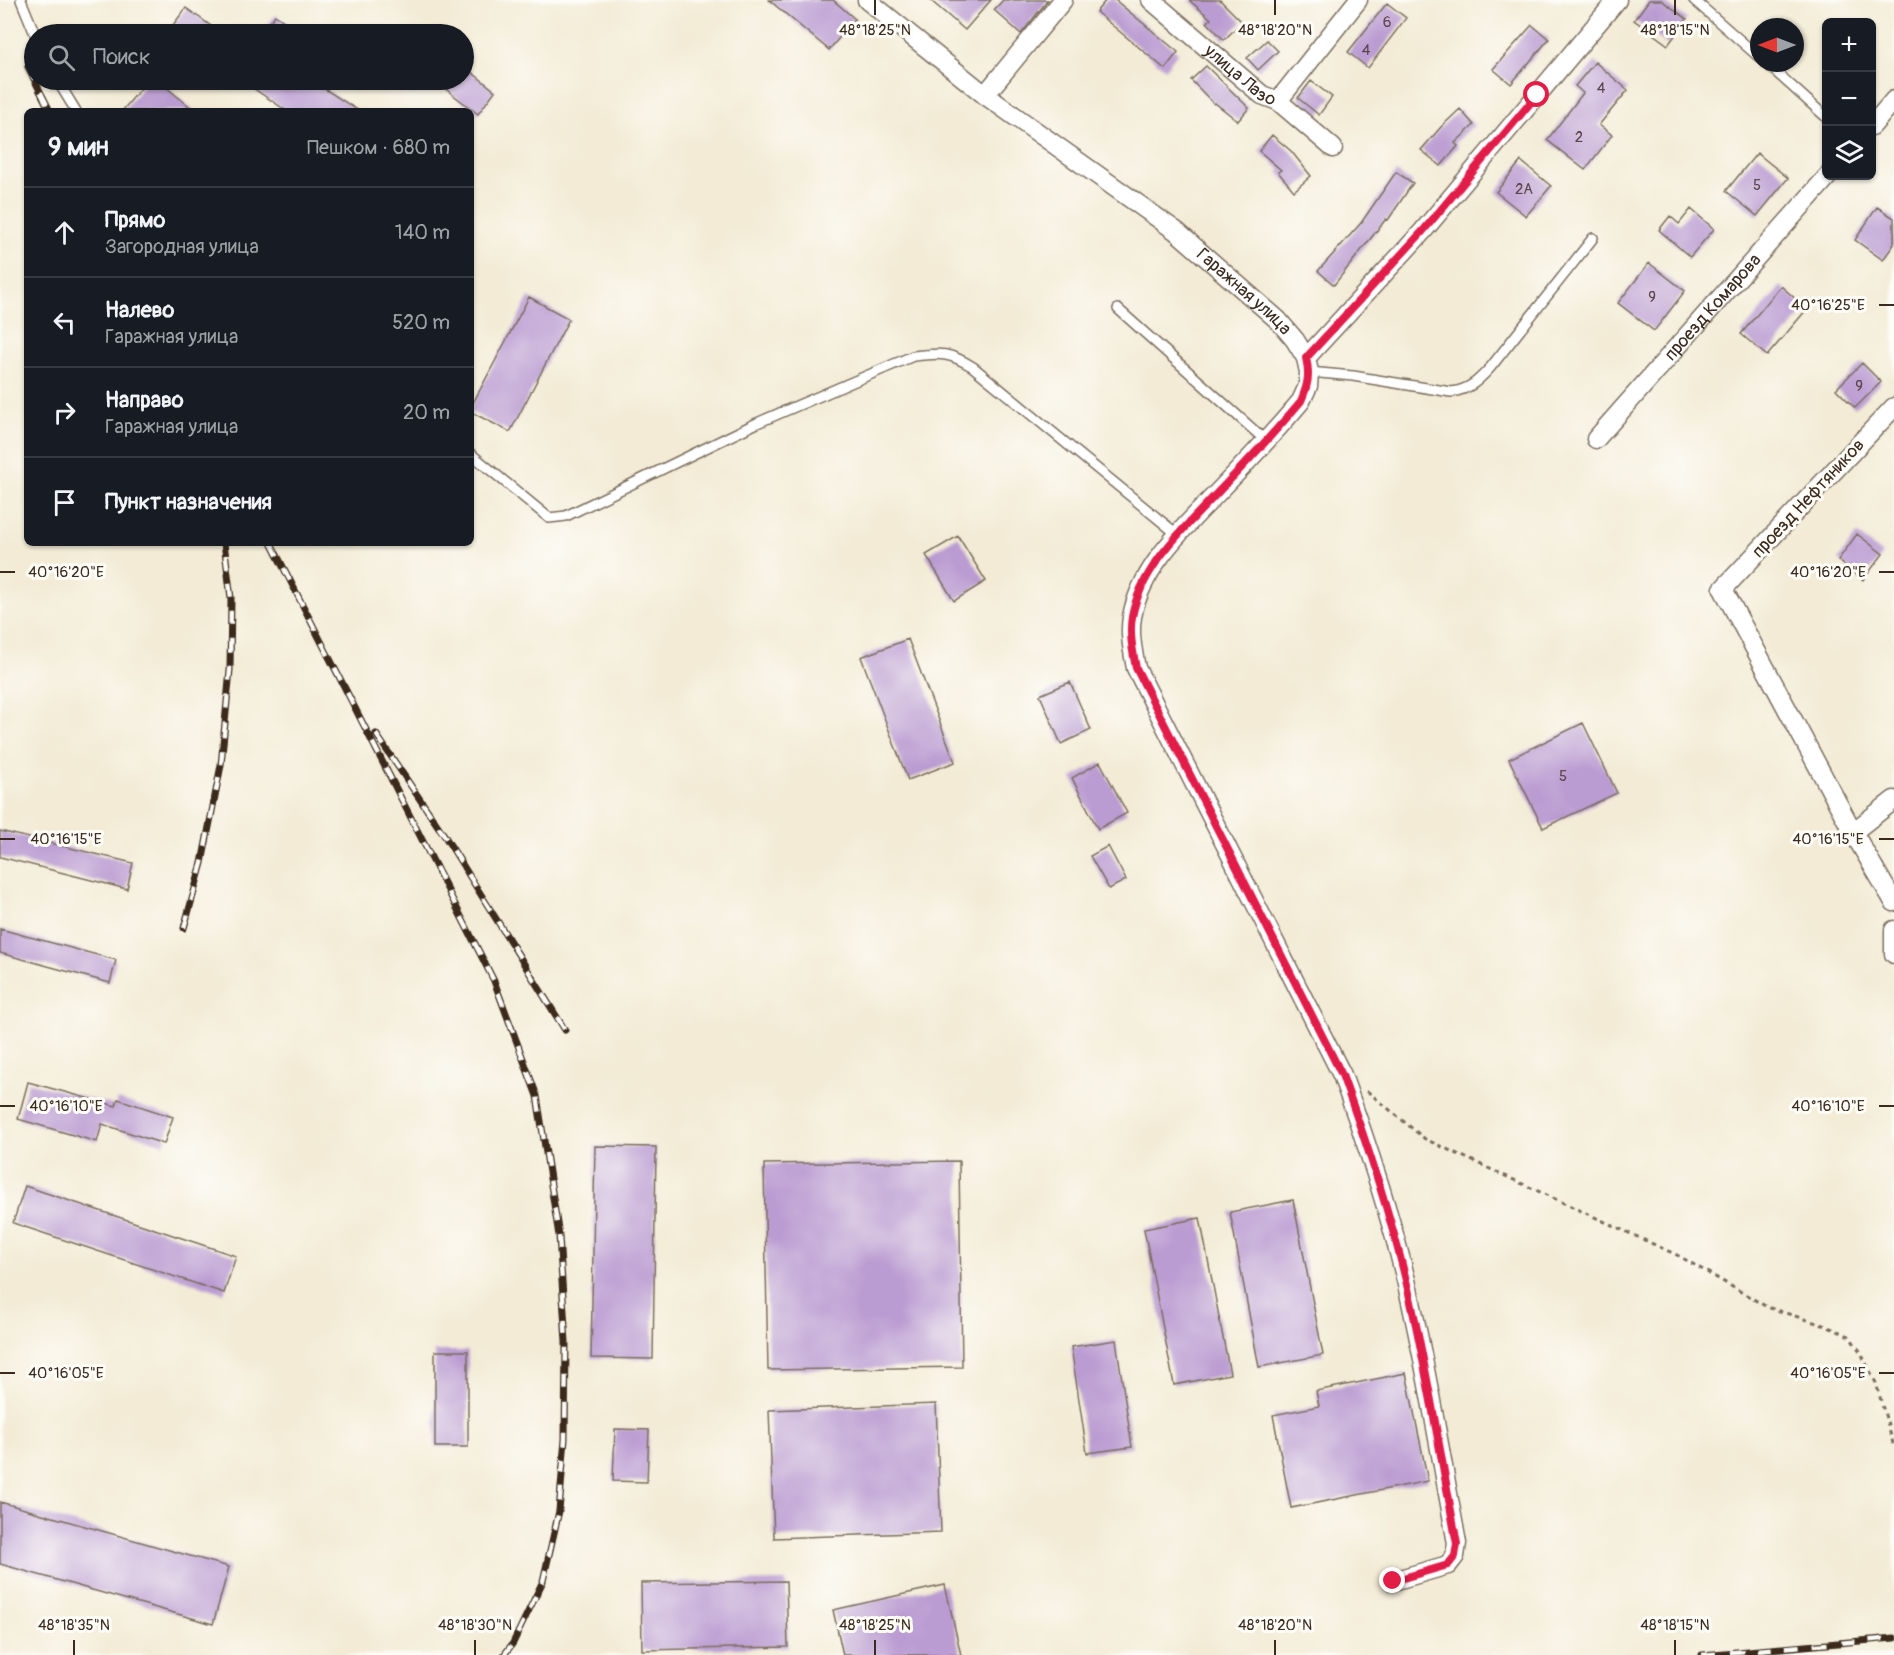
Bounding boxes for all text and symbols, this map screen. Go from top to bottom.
house number: 6 [1383,13,1391,32]
north arrow [1750,18,1804,72]
map controls [1822,18,1876,180]
button: + [1822,18,1876,72]
text: 48°18'25"N [839,21,911,40]
text: 48°18'20"N [1238,21,1312,40]
text: 48°18'15"N [1640,21,1710,40]
search box [24,24,474,90]
street label: улица Лазо [1199,39,1279,111]
icon: search [45,41,78,74]
house number: 4 [1362,41,1371,60]
text: Поиск [93,43,150,71]
button: − [1822,72,1876,126]
house number: 4 [1597,79,1606,98]
route start [1523,81,1549,107]
button: layers [1822,126,1876,180]
house number: 2 [1575,128,1583,147]
text: 9 мин [48,131,109,163]
text: Пешком · 680 m [307,135,450,160]
house number: 5 [1753,176,1761,195]
house number: 2А [1515,180,1533,199]
text: Прямо [105,206,165,234]
icon: ahead [48,216,81,249]
text: 140 m [395,220,450,245]
text: Загородная улица [105,234,259,259]
street label: Гаражная улица [1192,243,1297,340]
street label: проезд Комарова [1659,249,1766,366]
house number: 9 [1648,288,1656,307]
text: Налево [105,296,174,324]
text: 40°16'25"E [1791,296,1865,315]
icon: left [48,306,81,339]
text: 520 m [392,310,450,335]
text: Гаражная улица [105,324,238,349]
house number: 9 [1855,377,1863,396]
text: Направо [105,386,184,414]
icon: right [48,396,81,429]
text: 20 m [403,400,450,425]
text: Гаражная улица [105,414,238,439]
street label: проезд Нефтяников [1747,434,1870,563]
icon: arrive [48,486,81,519]
text: Пункт назначения [105,488,272,516]
text: 40°16'20"E [28,563,104,582]
text: 40°16'20"E [1790,563,1866,582]
house number: 5 [1559,767,1567,786]
text: 40°16'15"E [31,830,102,849]
text: 40°16'15"E [1793,830,1864,849]
text: 40°16'10"E [29,1097,103,1116]
text: 40°16'10"E [1791,1097,1865,1116]
text: 40°16'05"E [28,1364,104,1383]
text: 40°16'05"E [1790,1364,1866,1383]
route end [1379,1567,1405,1593]
text: 48°18'35"N [38,1616,110,1635]
text: 48°18'30"N [438,1616,512,1635]
text: 48°18'25"N [839,1616,911,1635]
text: 48°18'20"N [1238,1616,1312,1635]
text: 48°18'15"N [1640,1616,1710,1635]

